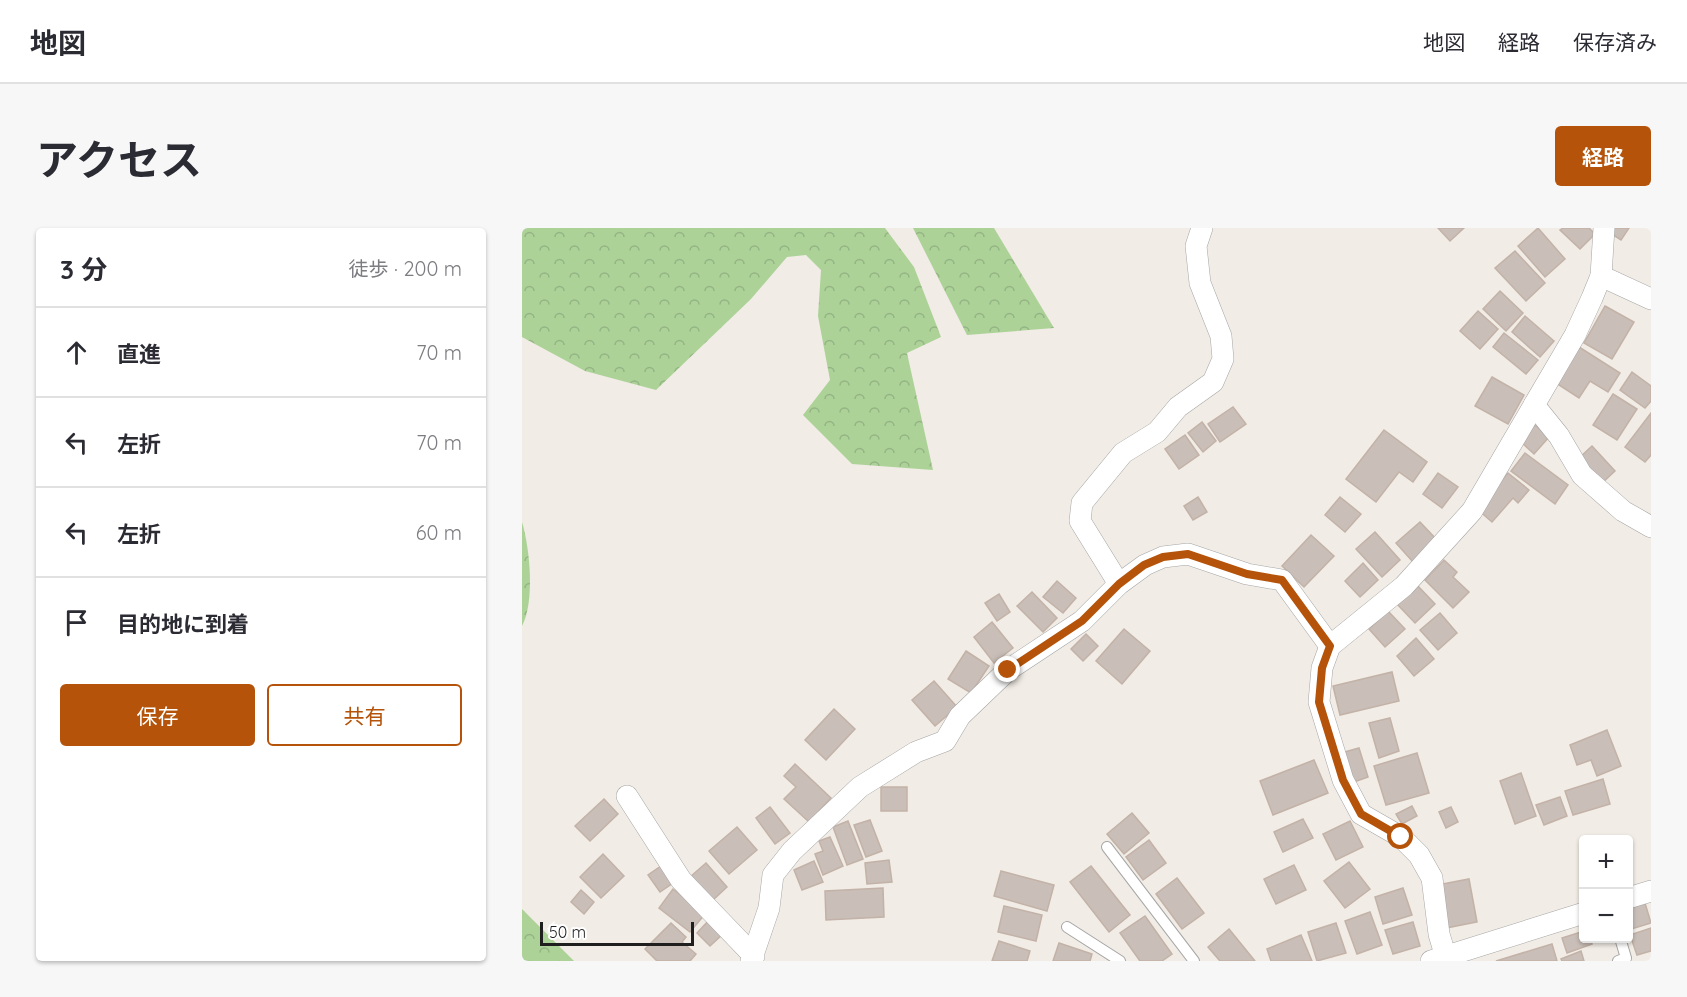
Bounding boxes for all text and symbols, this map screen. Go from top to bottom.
text: 地図 [30,25,86,60]
text: 地図 [1423,29,1465,55]
text: 経路 [1498,29,1540,55]
text: 保存済み [1573,29,1657,55]
button: 経路 [1555,126,1651,186]
text: アクセス [36,133,202,186]
text: 3 分 [60,253,107,286]
text: 徒歩 · 200 m [349,256,462,281]
icon: ahead [60,336,93,369]
text: 直進 [117,340,161,368]
text: 70 m [416,340,462,365]
icon: left [60,426,93,459]
text: 左折 [117,430,161,458]
text: 70 m [416,430,462,455]
icon: left [60,516,93,549]
text: 左折 [117,520,161,548]
text: 60 m [416,520,462,545]
icon: arrive [60,606,93,639]
text: 目的地に到着 [117,610,249,638]
route end [994,656,1020,682]
button: 保存 [60,684,255,746]
button: 共有 [267,684,462,746]
route start [1387,823,1413,849]
map controls [1579,835,1633,943]
button: + [1579,835,1633,889]
button: − [1579,889,1633,943]
scale bar [540,919,694,946]
text: 50 m [549,922,586,942]

